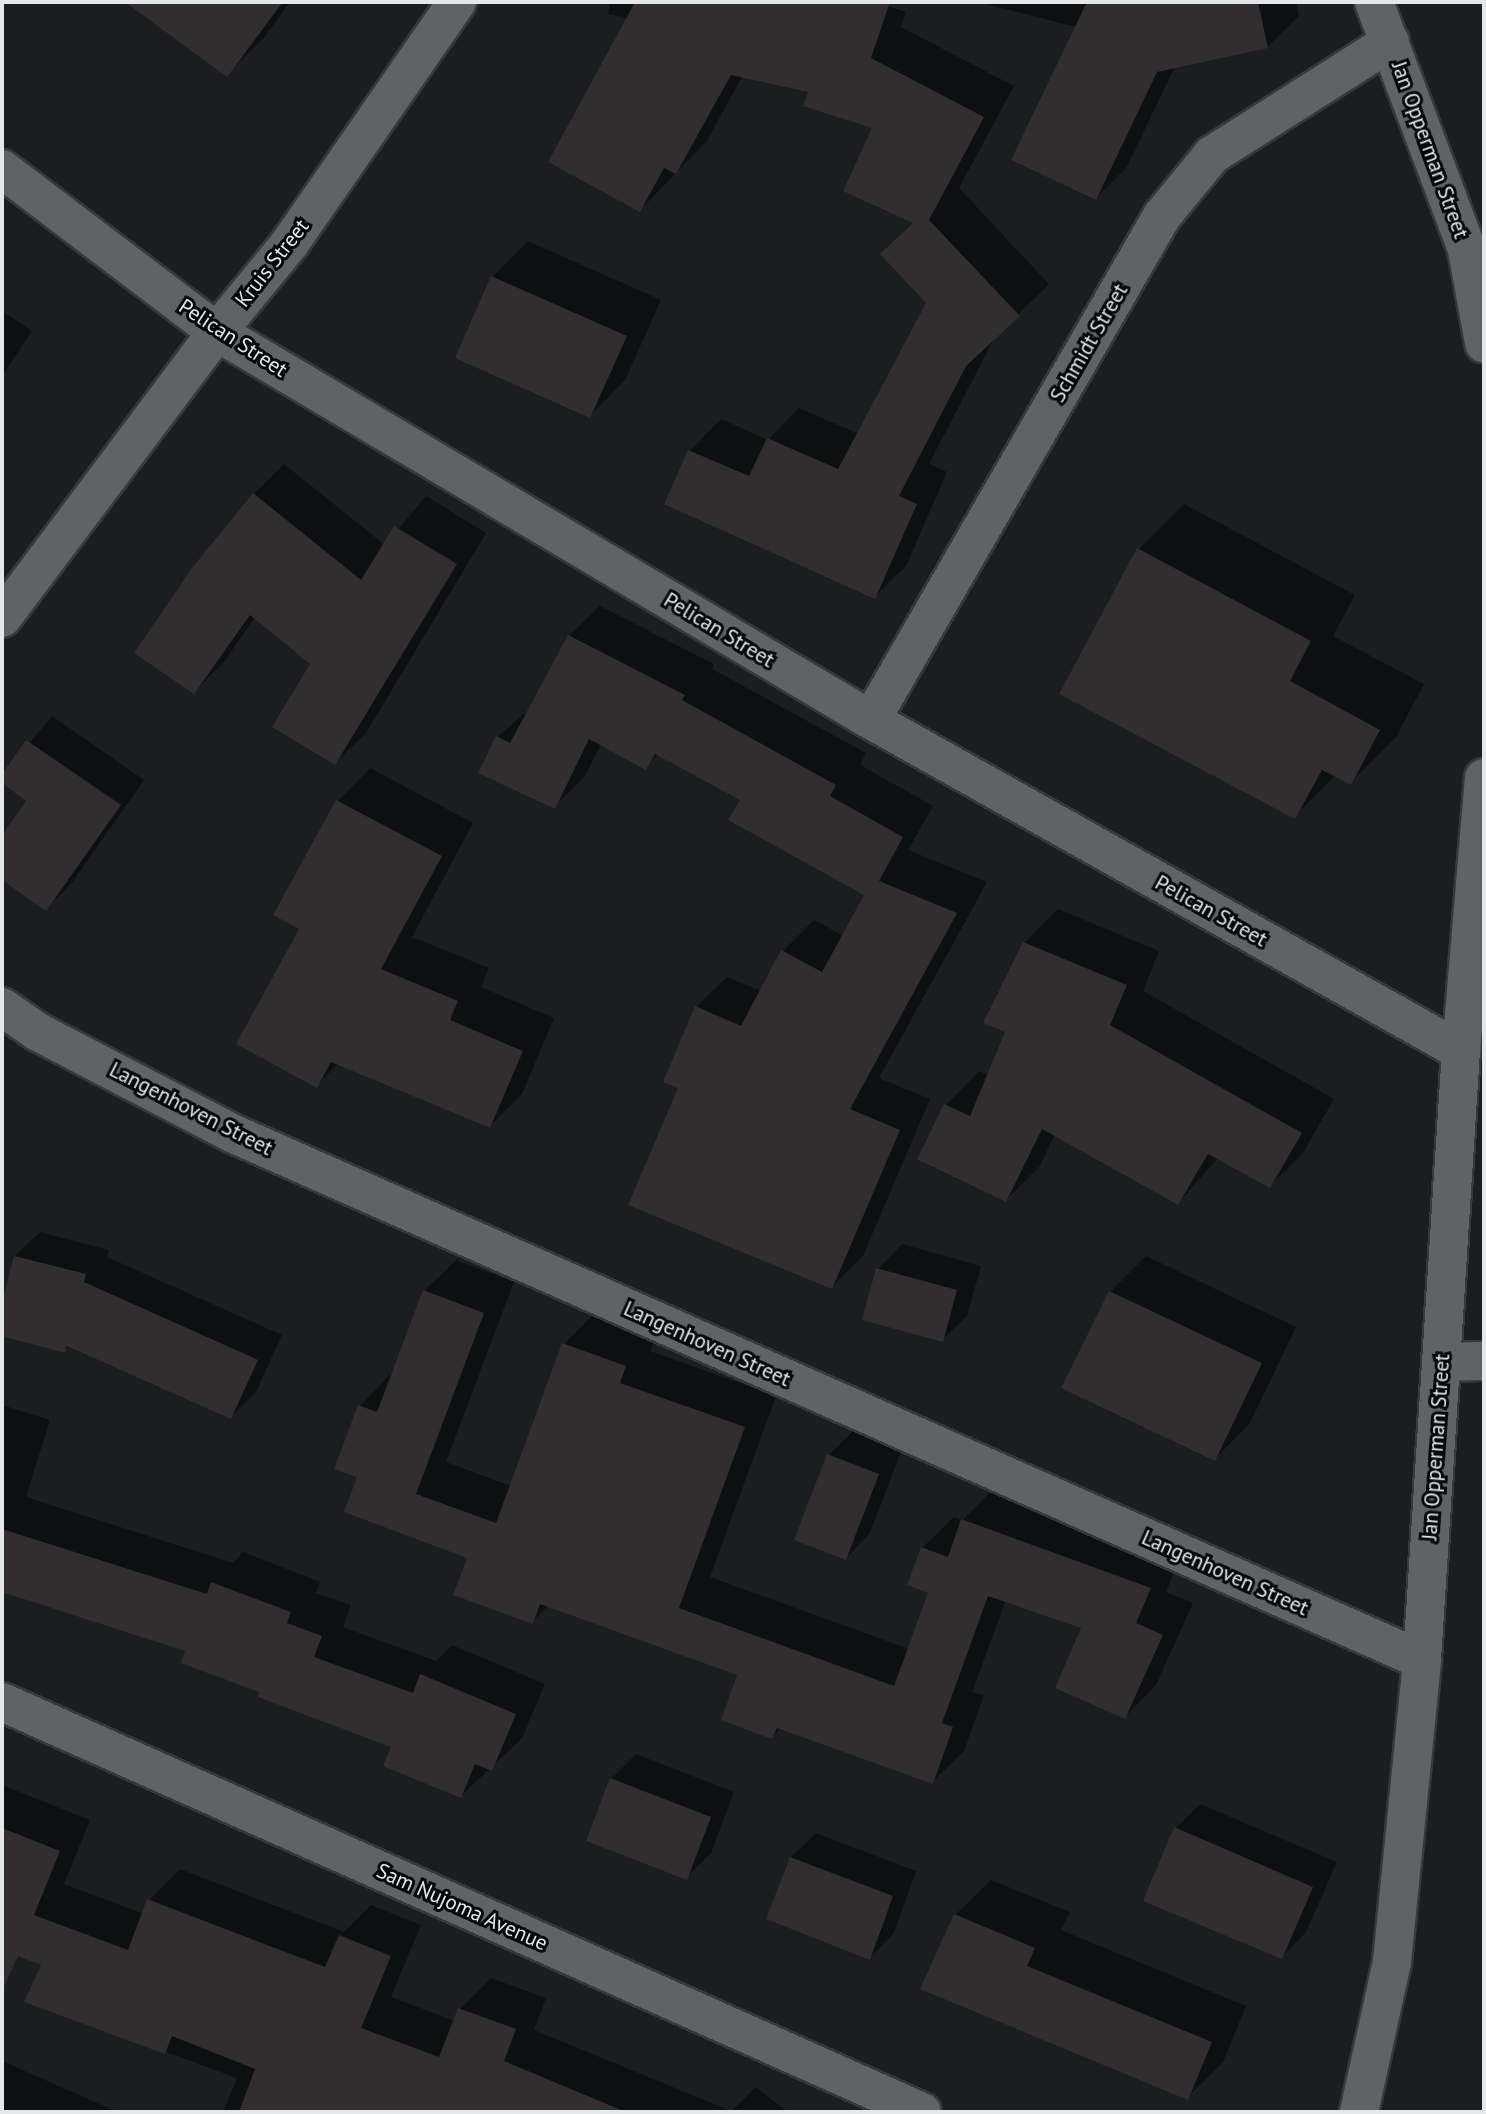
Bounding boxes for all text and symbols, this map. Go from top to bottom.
street label: Jan Opperman Street [1386,58,1474,242]
street label: Kruis Street [230,214,314,312]
street label: Schmidt Street [1045,279,1133,407]
street label: Pelican Street [174,294,292,382]
street label: Pelican Street [659,587,779,673]
street label: Pelican Street [1151,870,1271,952]
street label: Langenhoven Street [105,1057,277,1161]
street label: Langenhoven Street [620,1296,794,1392]
street label: Jan Opperman Street [1417,1353,1455,1541]
street label: Langenhoven Street [1138,1525,1312,1621]
street label: Sam Nujoma Avenue [372,1858,552,1956]

